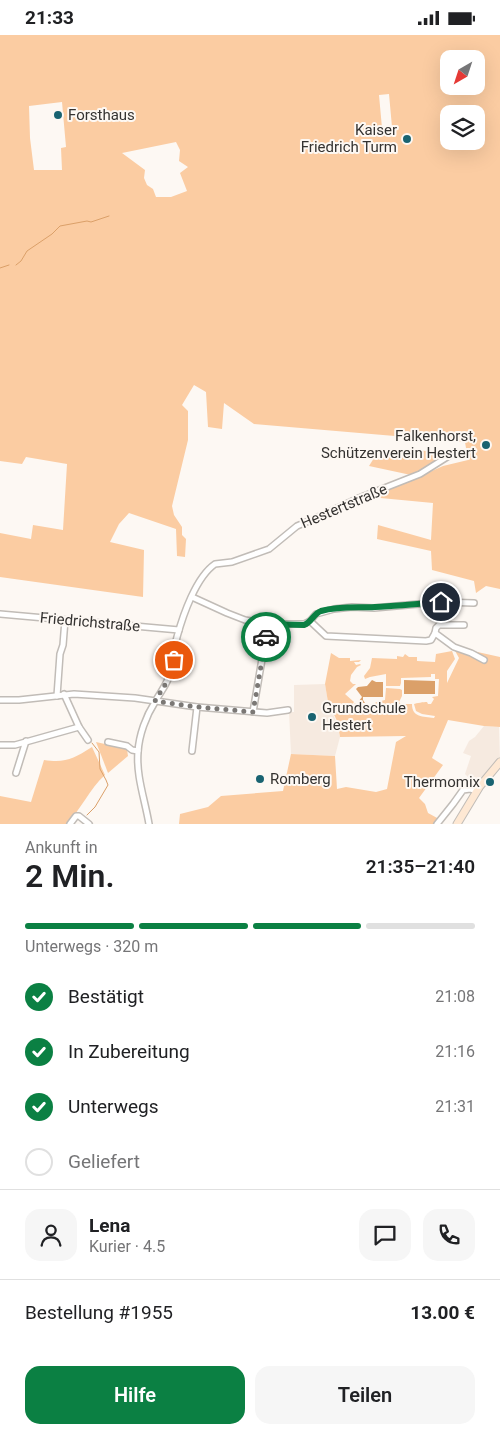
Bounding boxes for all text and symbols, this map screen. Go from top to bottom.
text: 21:33 [25,6,74,29]
north arrow [440,50,485,95]
map controls [440,50,485,150]
button: layers [440,105,485,150]
place label: Forsthaus [68,106,135,124]
marker: Forsthaus [52,109,64,121]
place label: Kaiser Friedrich Turm [301,121,397,156]
marker: Kaiser Friedrich Turm [401,133,413,145]
place label: Falkenhorst, Schützenverein Hestert [321,427,476,462]
marker: Falkenhorst, Schützenverein Hestert [480,439,492,451]
street label: Hestertstraße [298,480,390,532]
pin [420,581,462,623]
icon: home [427,588,455,616]
street label: Friedrichstraße [39,609,141,635]
courier [241,612,291,662]
icon: car [252,623,280,651]
pin [153,639,195,681]
icon: bag [160,646,188,674]
place label: Grundschule Hestert [322,699,406,734]
marker: Grundschule Hestert [306,711,318,723]
place label: Romberg [270,770,331,788]
marker: Romberg [254,773,266,785]
place label: Thermomix [404,773,481,791]
marker: Thermomix [484,776,496,788]
text: Ankunft in [25,838,98,857]
text: 21:35–21:40 [366,855,475,878]
text: 2 Min. [25,857,115,895]
text: Unterwegs · 320 m [25,937,158,956]
icon: check [25,983,53,1011]
text: Bestätigt [68,985,144,1008]
text: 21:08 [435,987,475,1006]
icon: check [25,1038,53,1066]
text: In Zubereitung [68,1040,190,1063]
text: 21:16 [435,1042,475,1061]
icon: check [25,1093,53,1121]
text: Unterwegs [68,1095,159,1118]
text: 21:31 [435,1097,475,1116]
text: Geliefert [68,1150,140,1173]
button: person [25,1209,77,1261]
button: chat [359,1209,411,1261]
button: phone [423,1209,475,1261]
text: Lena [89,1214,130,1237]
text: Kurier · 4.5 [89,1237,165,1256]
text: Bestellung #1955 [25,1301,173,1324]
text: 13.00 € [410,1301,475,1324]
button: Hilfe [25,1366,245,1424]
button: Teilen [255,1366,475,1424]

